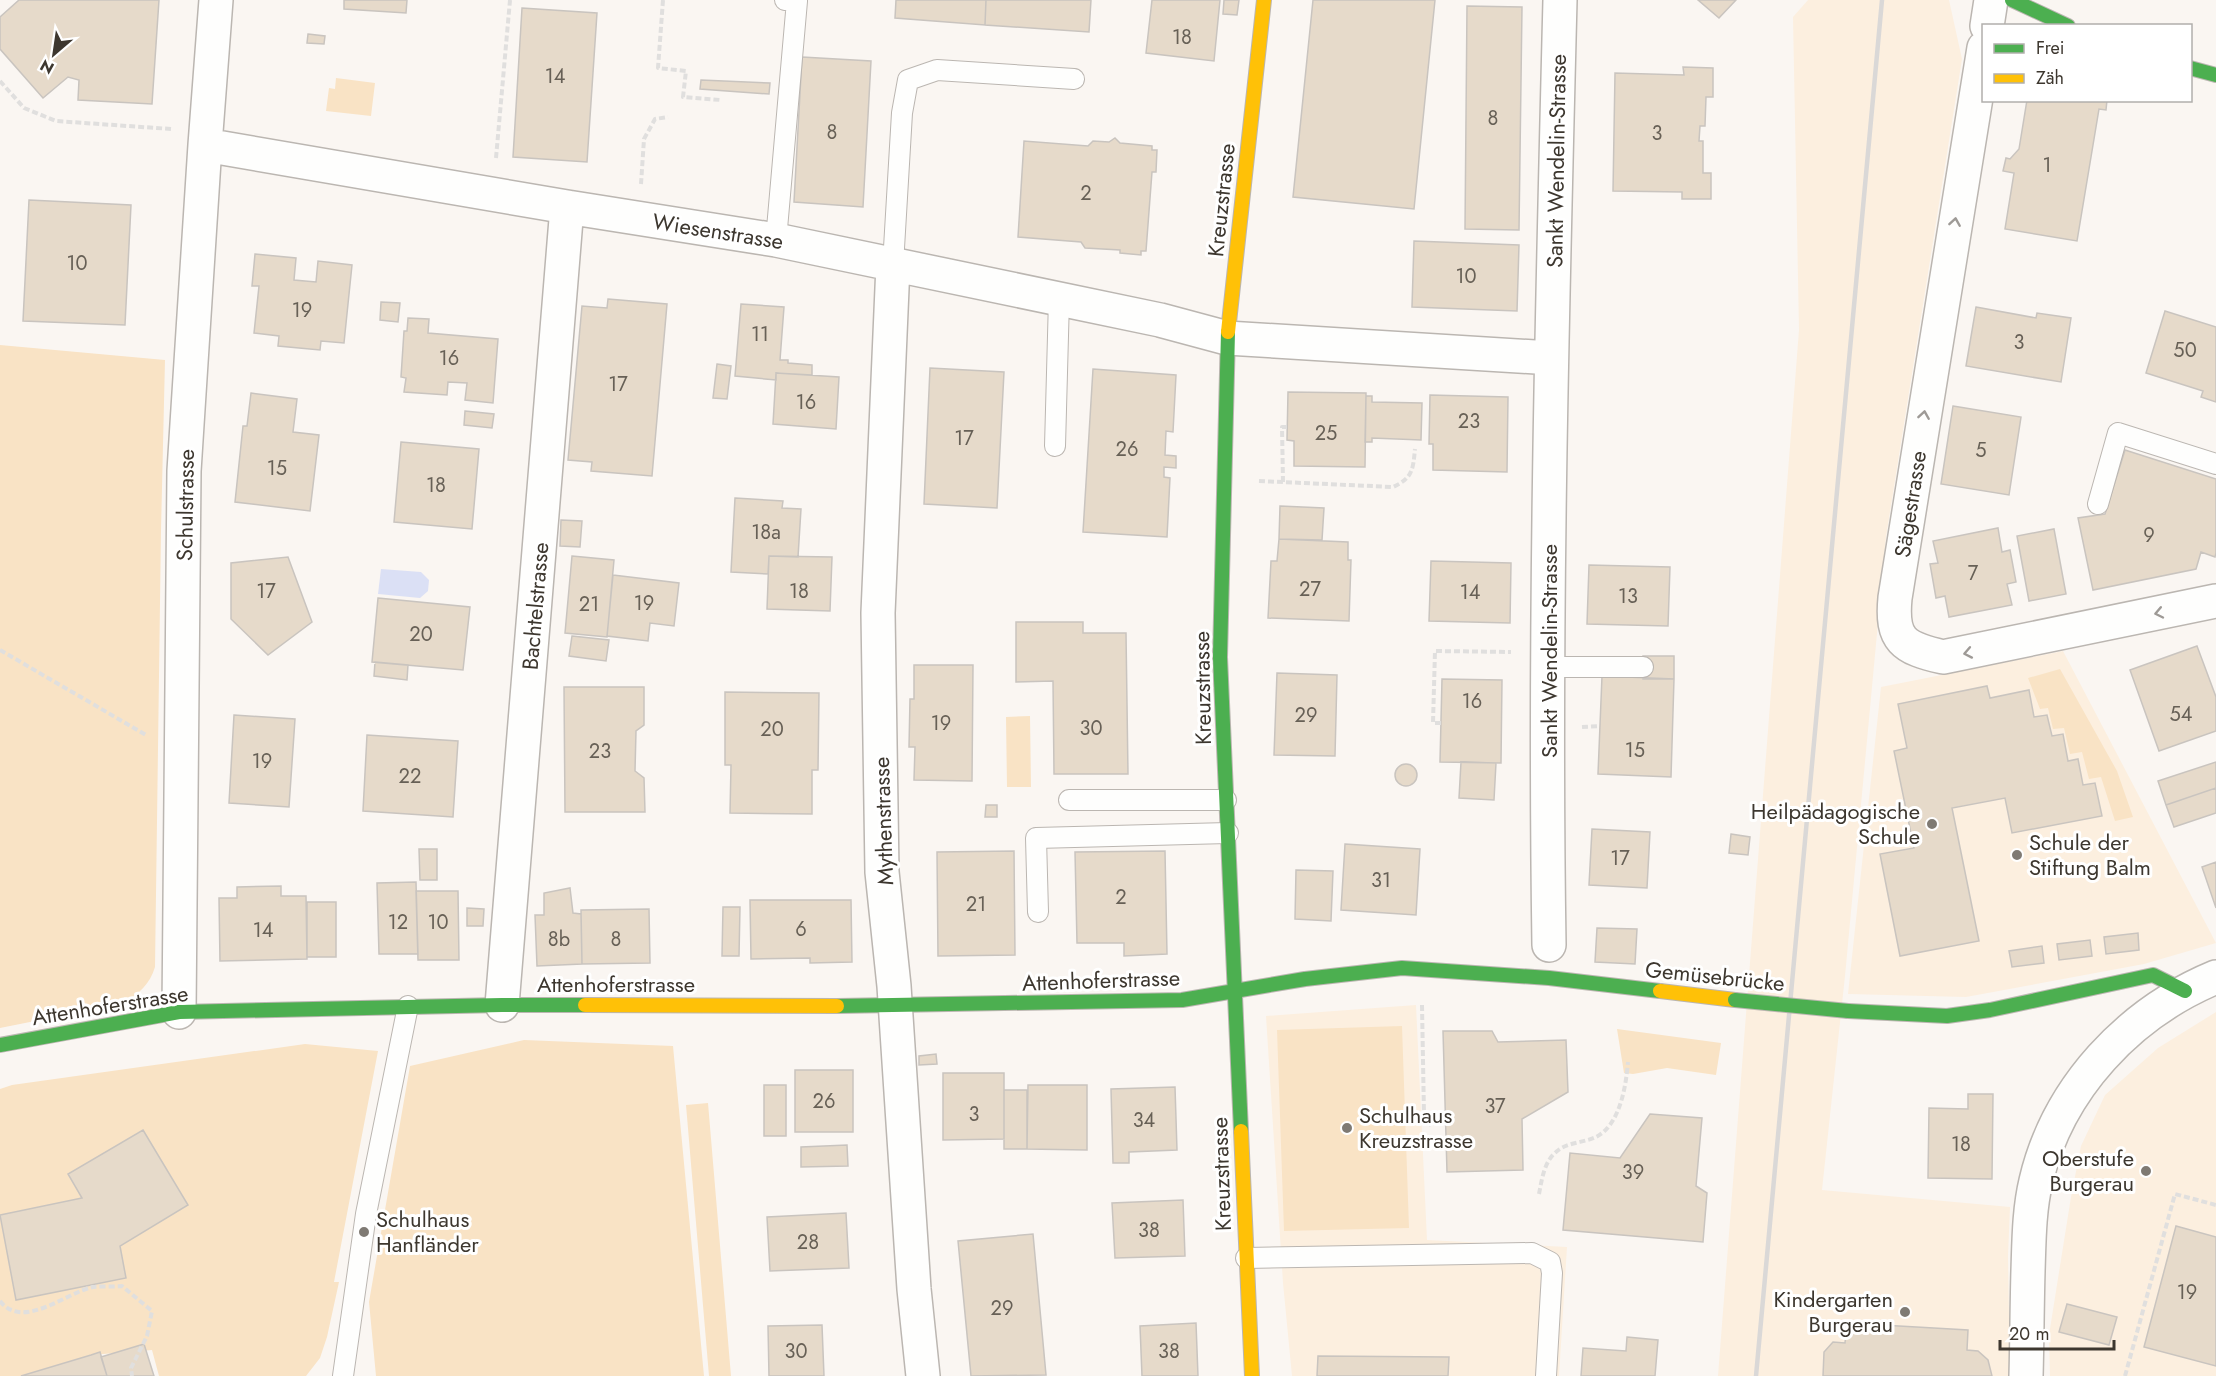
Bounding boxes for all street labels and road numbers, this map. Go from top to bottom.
street label: Sankt Wendelin-Strasse [1538,54,1574,268]
street label: Kreuzstrasse [1199,142,1243,258]
street label: Wiesenstrasse [650,205,786,257]
street label: Sägestrasse [1886,448,1934,560]
street label: Schulstrasse [168,449,202,561]
street label: Bachtelstrasse [513,541,557,671]
street label: Sankt Wendelin-Strasse [1533,544,1565,758]
street label: Kreuzstrasse [1185,631,1219,745]
street label: Mythenstrasse [865,756,901,886]
street label: Gemüsebrücke [1644,953,1786,999]
street label: Attenhoferstrasse [1021,961,1181,999]
street label: Attenhoferstrasse [537,968,695,1000]
street label: Attenhoferstrasse [29,977,191,1033]
street label: Kreuzstrasse [1203,1116,1239,1232]

